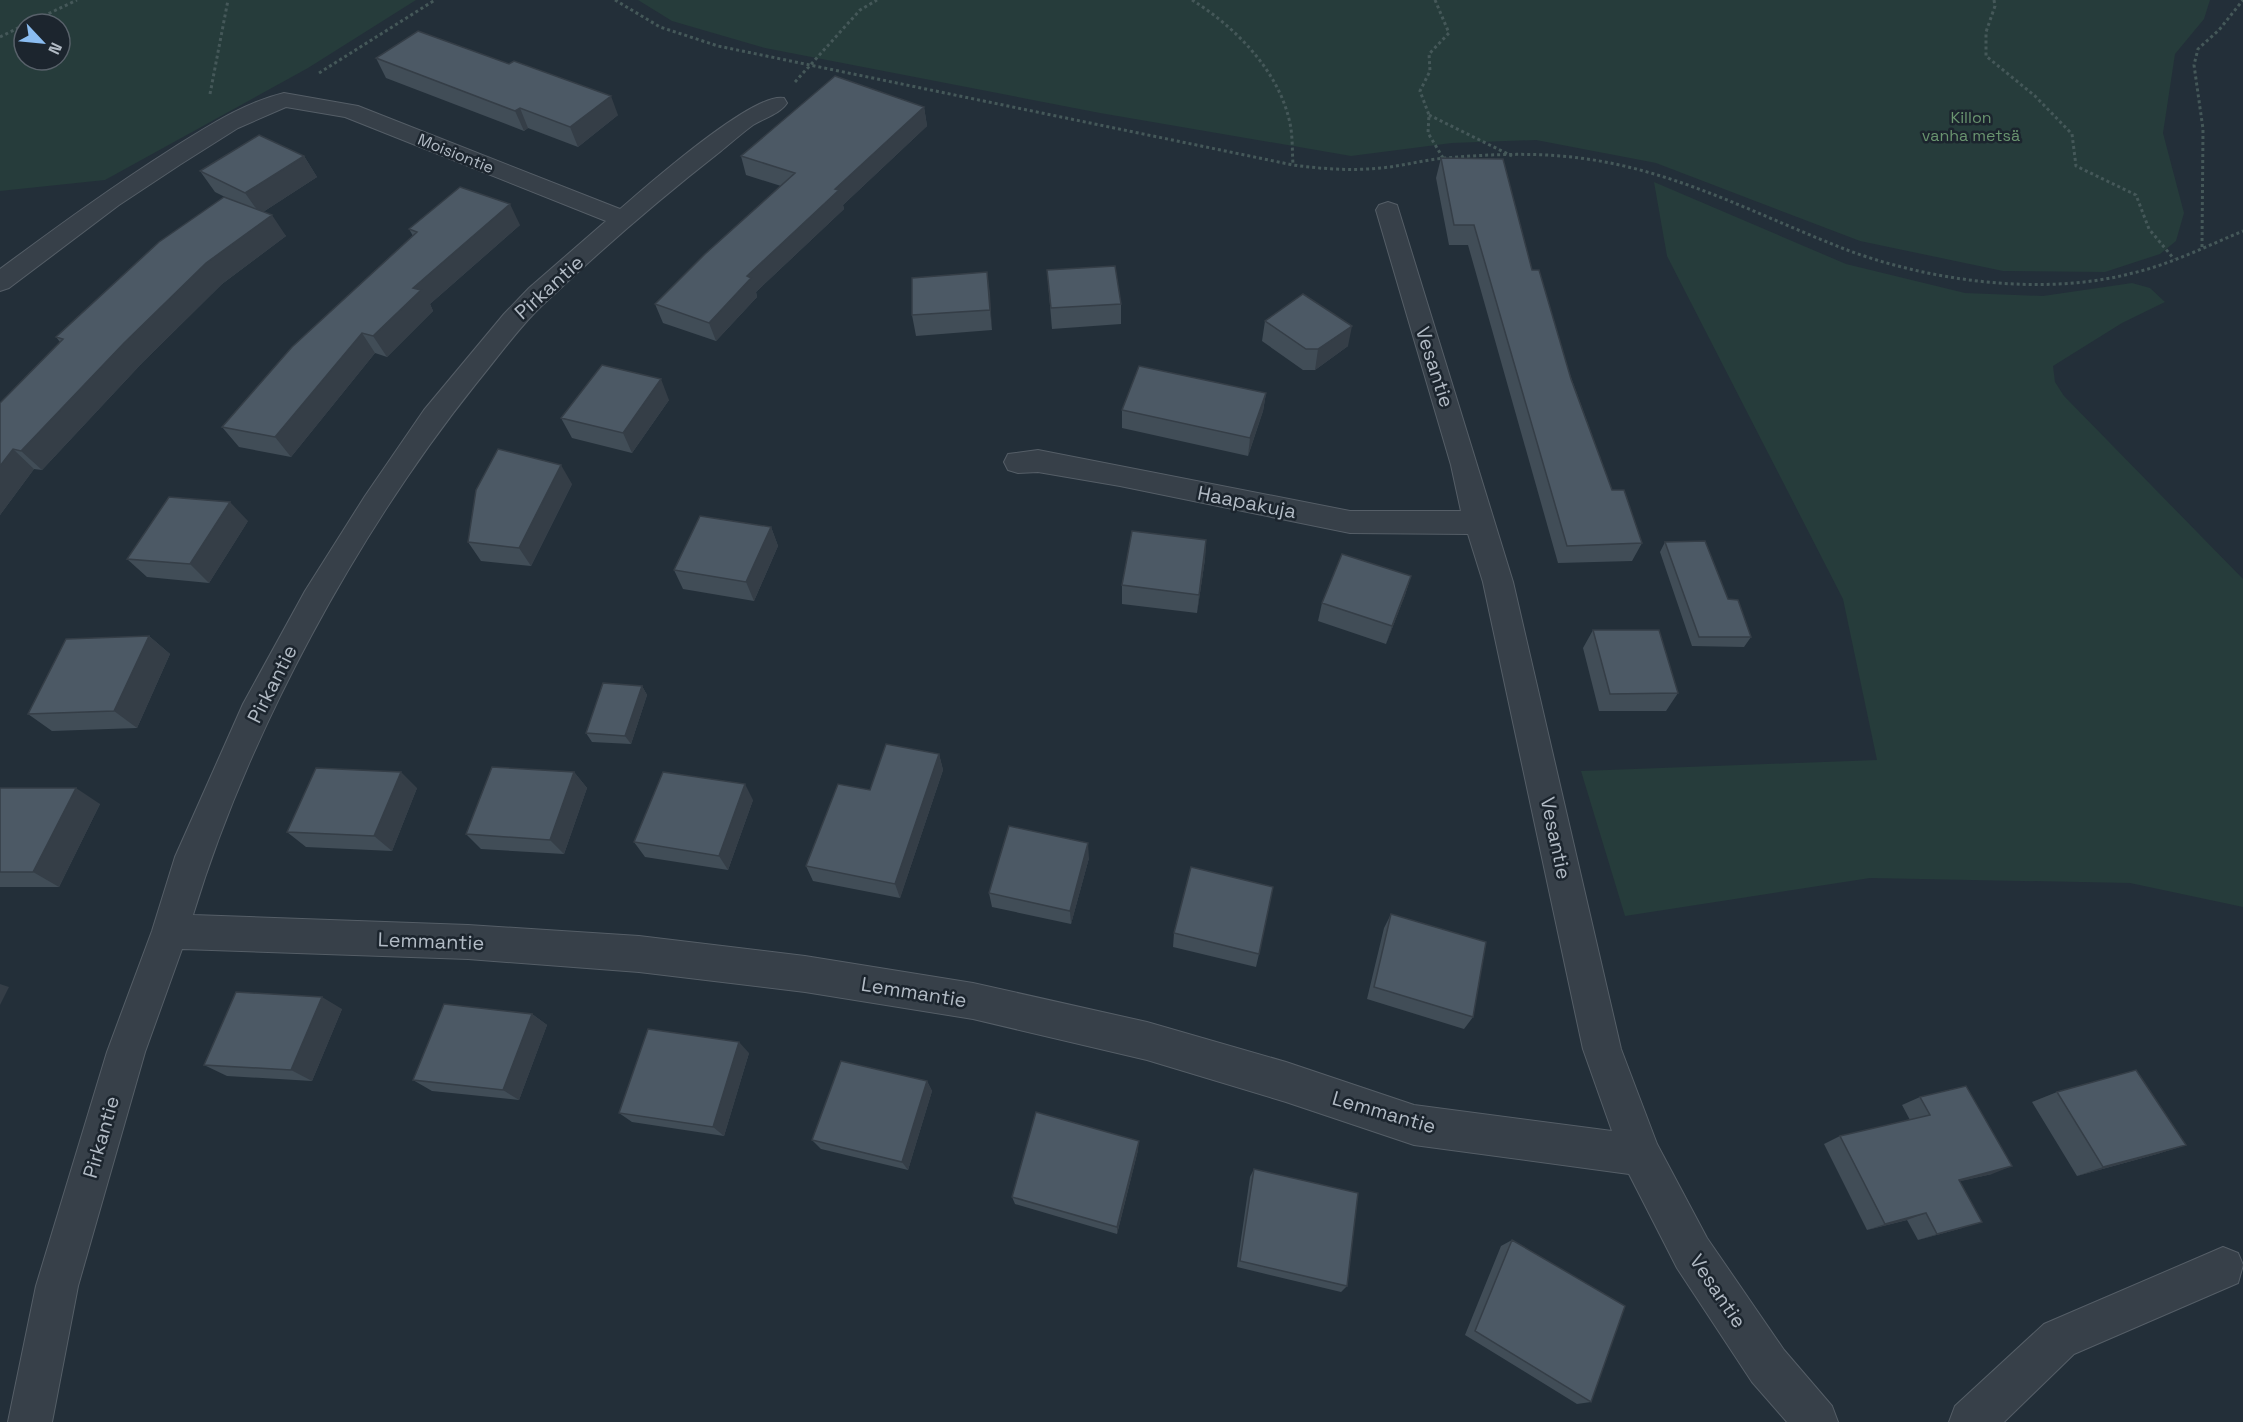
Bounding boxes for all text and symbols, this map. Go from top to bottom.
north arrow [12,12,72,72]
text: N [43,39,67,58]
park label: Killon vanha metsä [1922,107,2020,146]
street label: Moisiontie [415,129,497,178]
street label: Pirkantie [509,249,589,325]
street label: Vesantie [1410,323,1460,411]
street label: Haapakuja [1195,480,1299,524]
street label: Pirkantie [241,640,303,728]
street label: Vesantie [1535,795,1577,881]
street label: Lemmantie [377,926,485,956]
street label: Lemmantie [859,971,969,1013]
street label: Lemmantie [1329,1085,1439,1139]
street label: Pirkantie [77,1093,125,1181]
street label: Vesantie [1684,1249,1752,1333]

